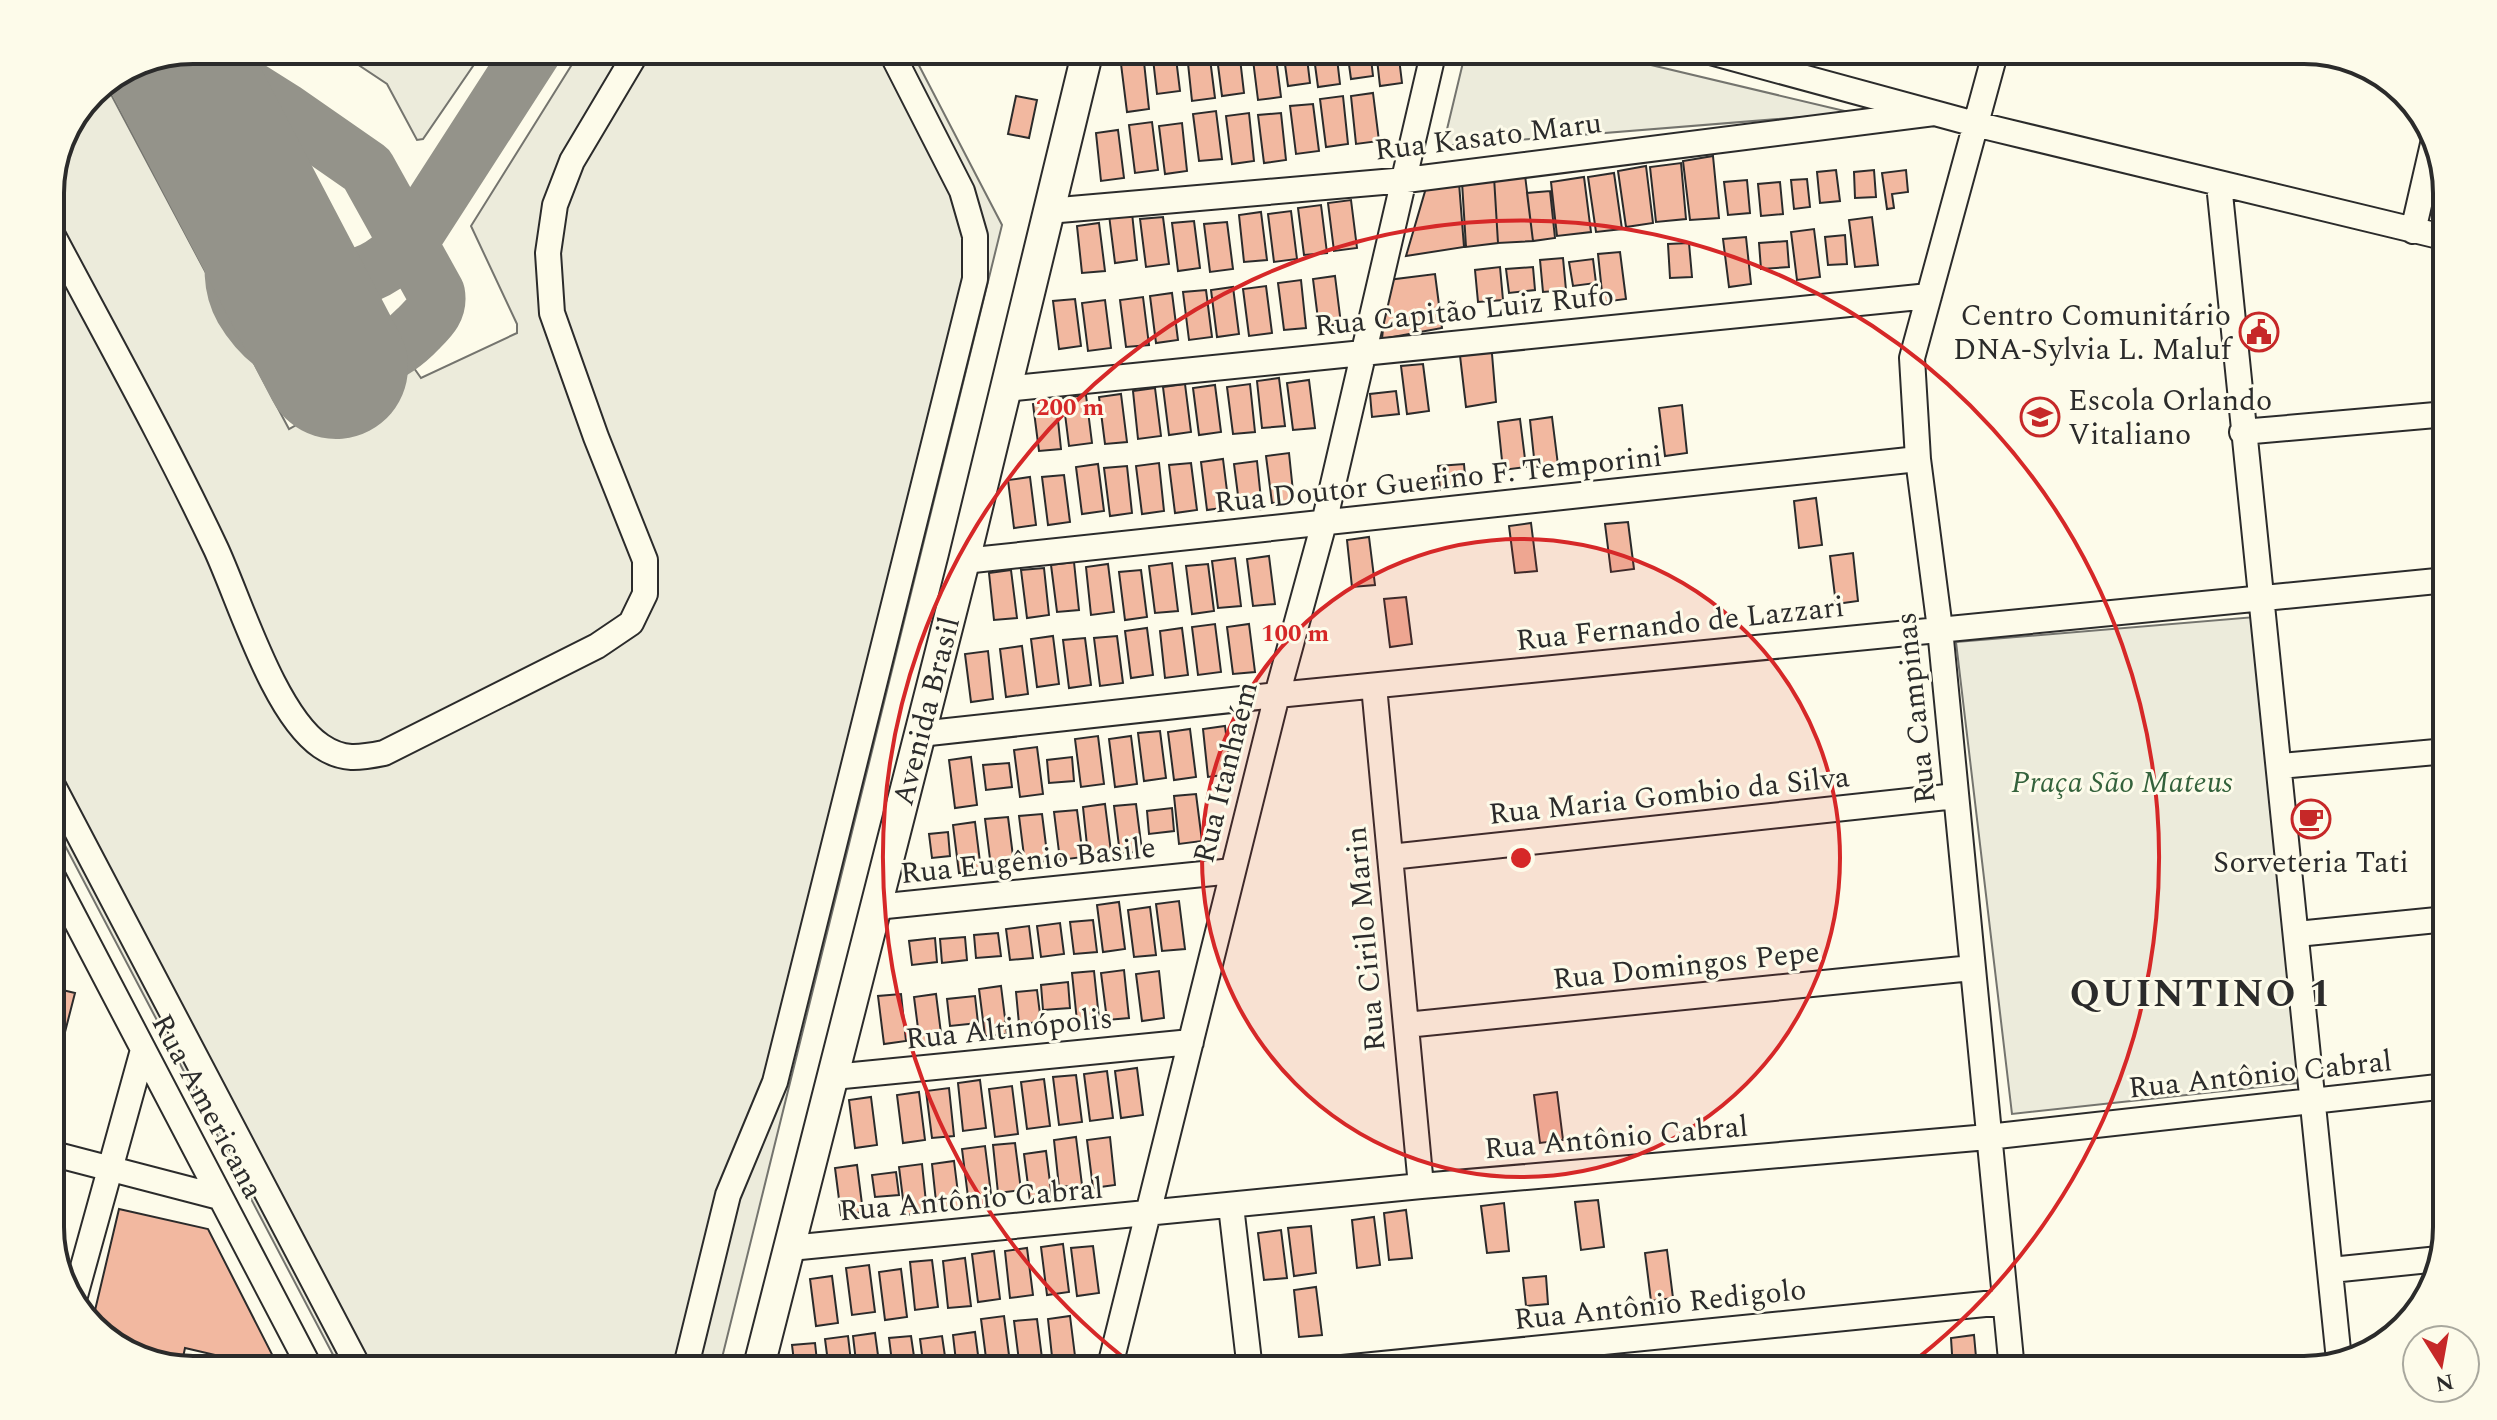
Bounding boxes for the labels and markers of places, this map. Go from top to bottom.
place label: Centro Comunitário DNA-Sylvia L. Maluf [1953,293,2234,373]
public building icon: Centro Comunitário DNA-Sylvia L. Maluf [2238,311,2280,353]
place label: Escola Orlando Vitaliano [2068,378,2272,458]
school or university icon: Escola Orlando Vitaliano [2019,396,2061,438]
cafe icon: Sorveteria Tati [2290,798,2332,840]
place label: Sorveteria Tati [2213,840,2409,886]
centre of rings [1507,844,1535,872]

